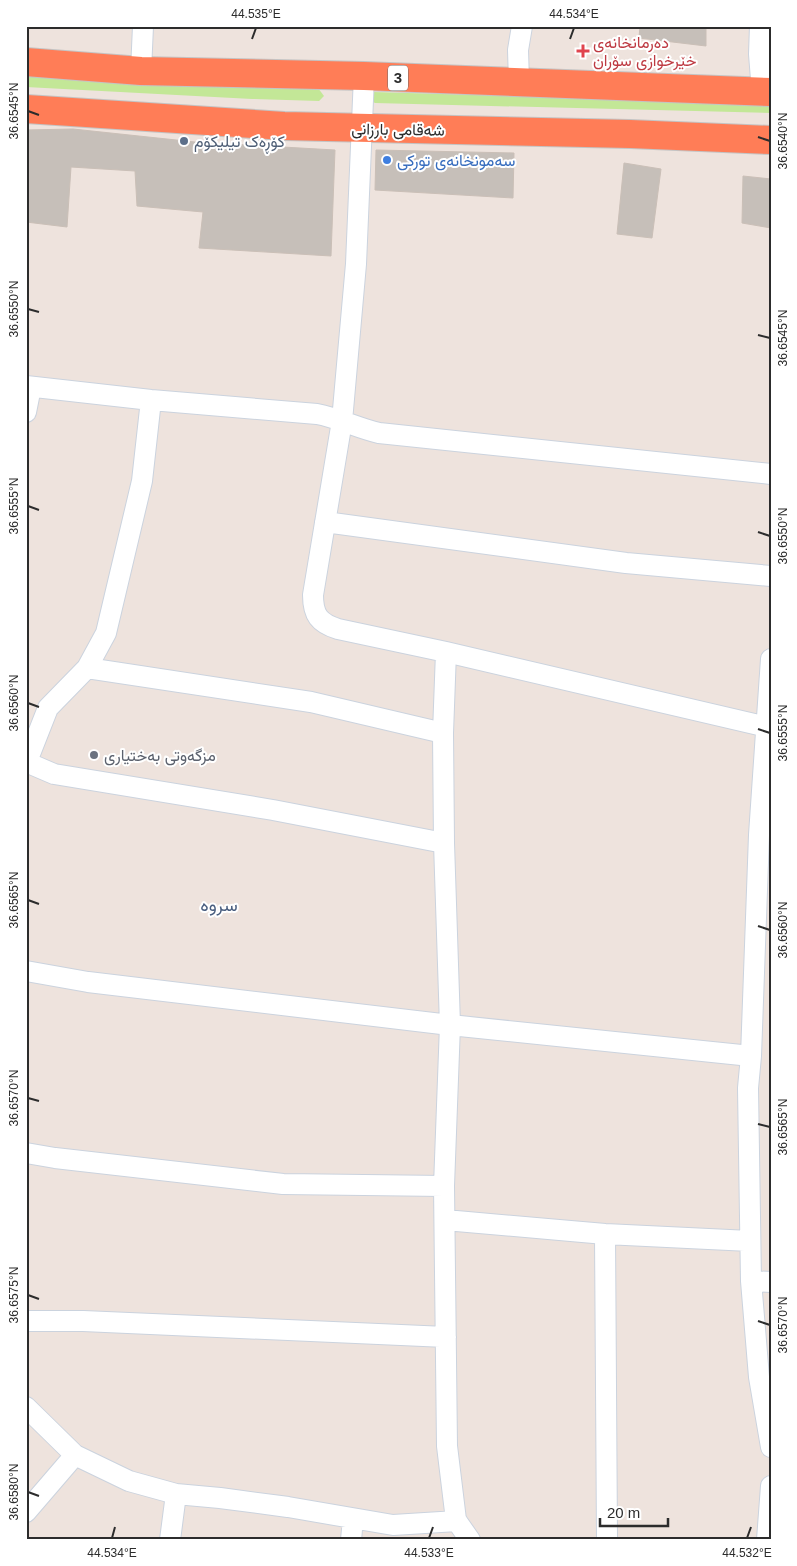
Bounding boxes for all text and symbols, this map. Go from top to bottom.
text: 44.535°E [231,7,281,21]
text: 44.534°E [549,7,599,21]
place label: دەرمانخانەی خێرخوازی سۆران [593,34,697,71]
marker: دەرمانخانەی خێرخوازی سۆران [577,45,589,57]
road number: 3 [388,66,408,90]
text: 36.6545°N [7,83,21,139]
text: 36.6540°N [776,113,790,169]
street label: شەقامی بارزانی [351,120,445,141]
place label: کۆڕەک تیلیکۆم [194,133,285,154]
marker: کۆڕەک تیلیکۆم [178,135,190,147]
place label: سەمونخانەی تورکی [397,152,515,171]
marker: سەمونخانەی تورکی [381,154,393,166]
text: 36.6550°N [7,281,21,337]
text: 36.6545°N [776,310,790,366]
text: 36.6555°N [7,478,21,534]
text: 36.6550°N [776,508,790,564]
text: 36.6560°N [7,675,21,731]
text: 36.6555°N [776,705,790,761]
place label: مزگەوتی بەختیاری [104,747,216,766]
marker: مزگەوتی بەختیاری [88,749,100,761]
text: 36.6565°N [7,872,21,928]
district label: سروە [200,895,238,916]
text: 36.6560°N [776,902,790,958]
text: 36.6570°N [7,1070,21,1126]
text: 36.6565°N [776,1099,790,1155]
text: 36.6575°N [7,1267,21,1323]
text: 36.6570°N [776,1297,790,1353]
text: 36.6580°N [7,1464,21,1520]
scale bar [600,1496,667,1528]
text: 20 m [607,1504,640,1521]
text: 44.534°E [87,1546,137,1560]
text: 44.533°E [404,1546,454,1560]
text: 44.532°E [722,1546,772,1560]

